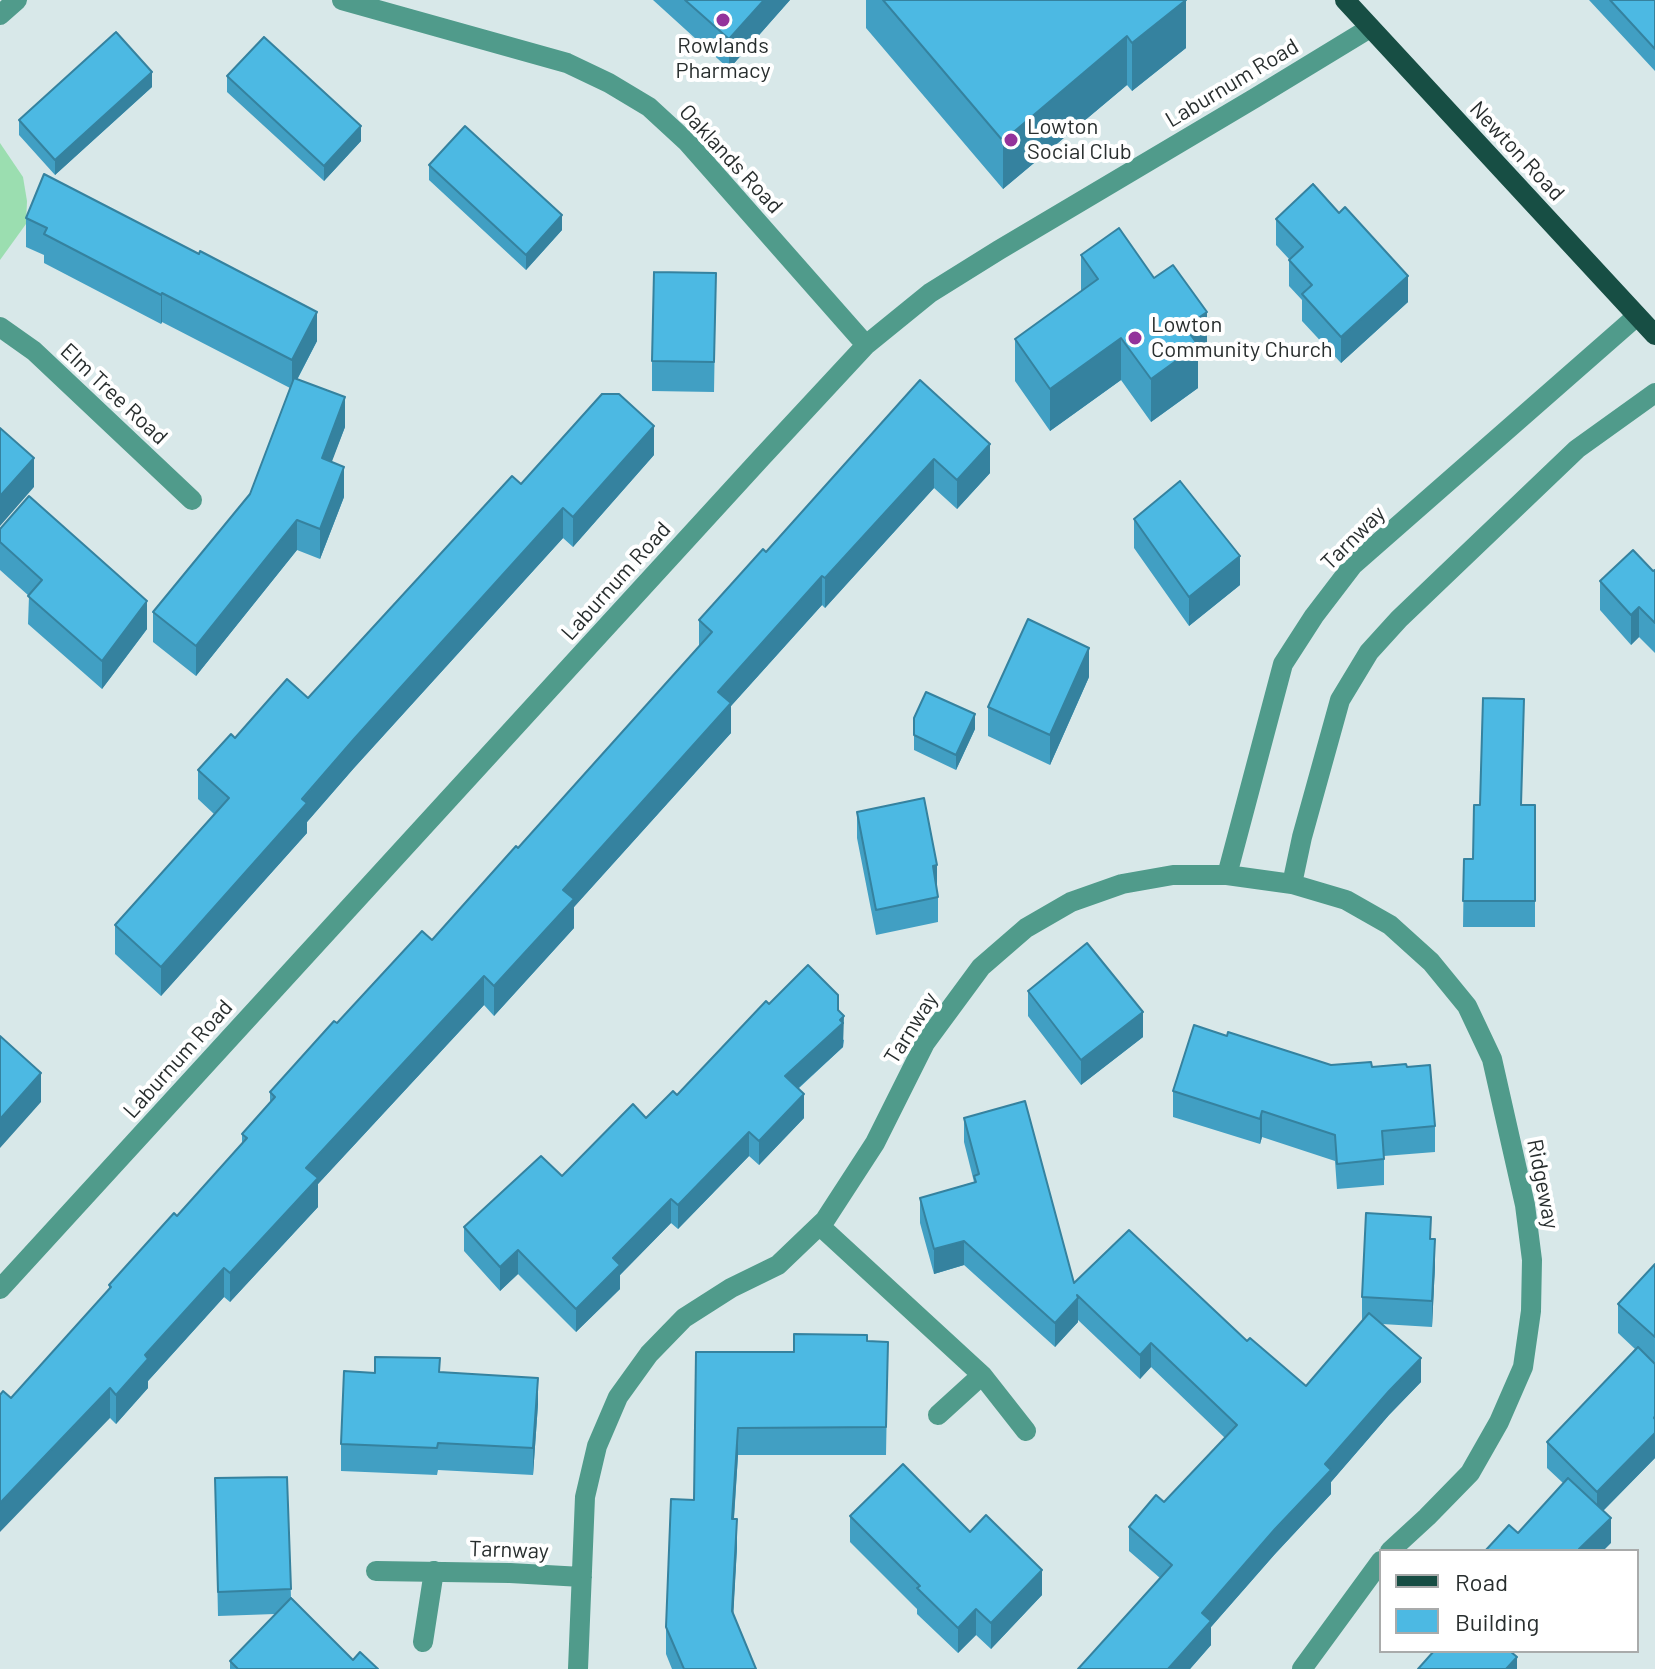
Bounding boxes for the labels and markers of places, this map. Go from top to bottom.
marker: Rowlands Pharmacy [714,11,732,29]
place label: Rowlands Pharmacy [675,33,771,84]
place label: Lowton Social Club [1027,114,1132,166]
marker: Lowton Social Club [1002,131,1020,149]
place label: Lowton Community Church [1151,312,1333,364]
marker: Lowton Community Church [1126,329,1144,347]

